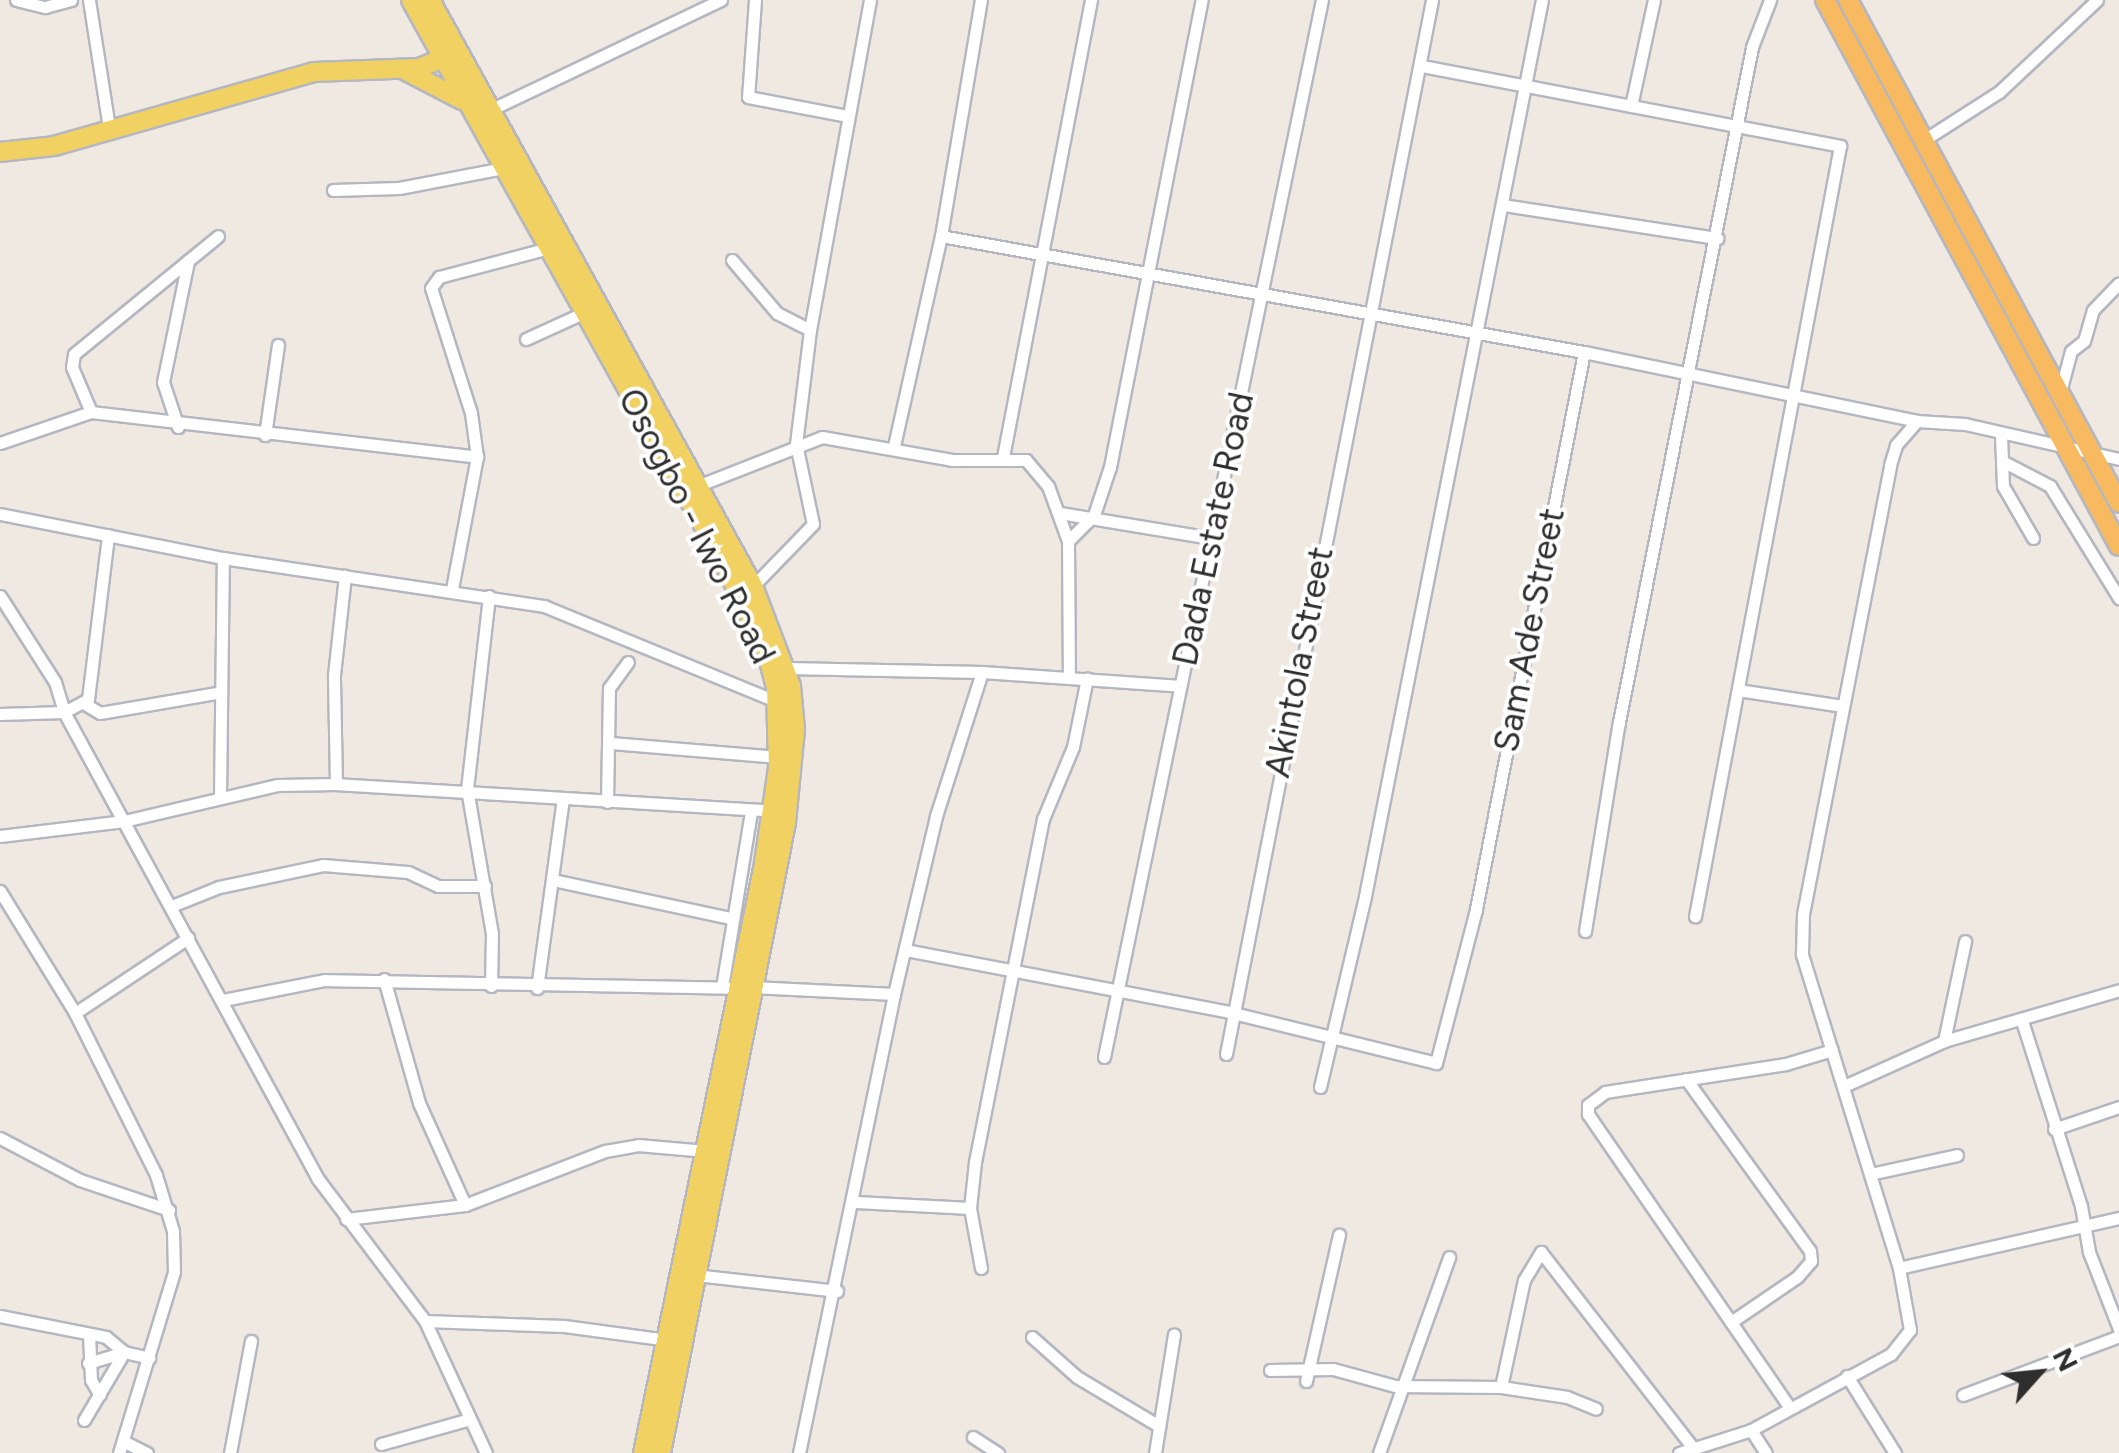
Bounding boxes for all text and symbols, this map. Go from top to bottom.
street label: Osogbo - Iwo Road [609,381,785,671]
street label: Dada Estate Road [1164,388,1262,670]
street label: Sam Ade Street [1485,505,1573,755]
street label: Akintola Street [1256,543,1342,781]
north arrow [1989,1323,2089,1423]
text: N [2046,1342,2086,1377]

